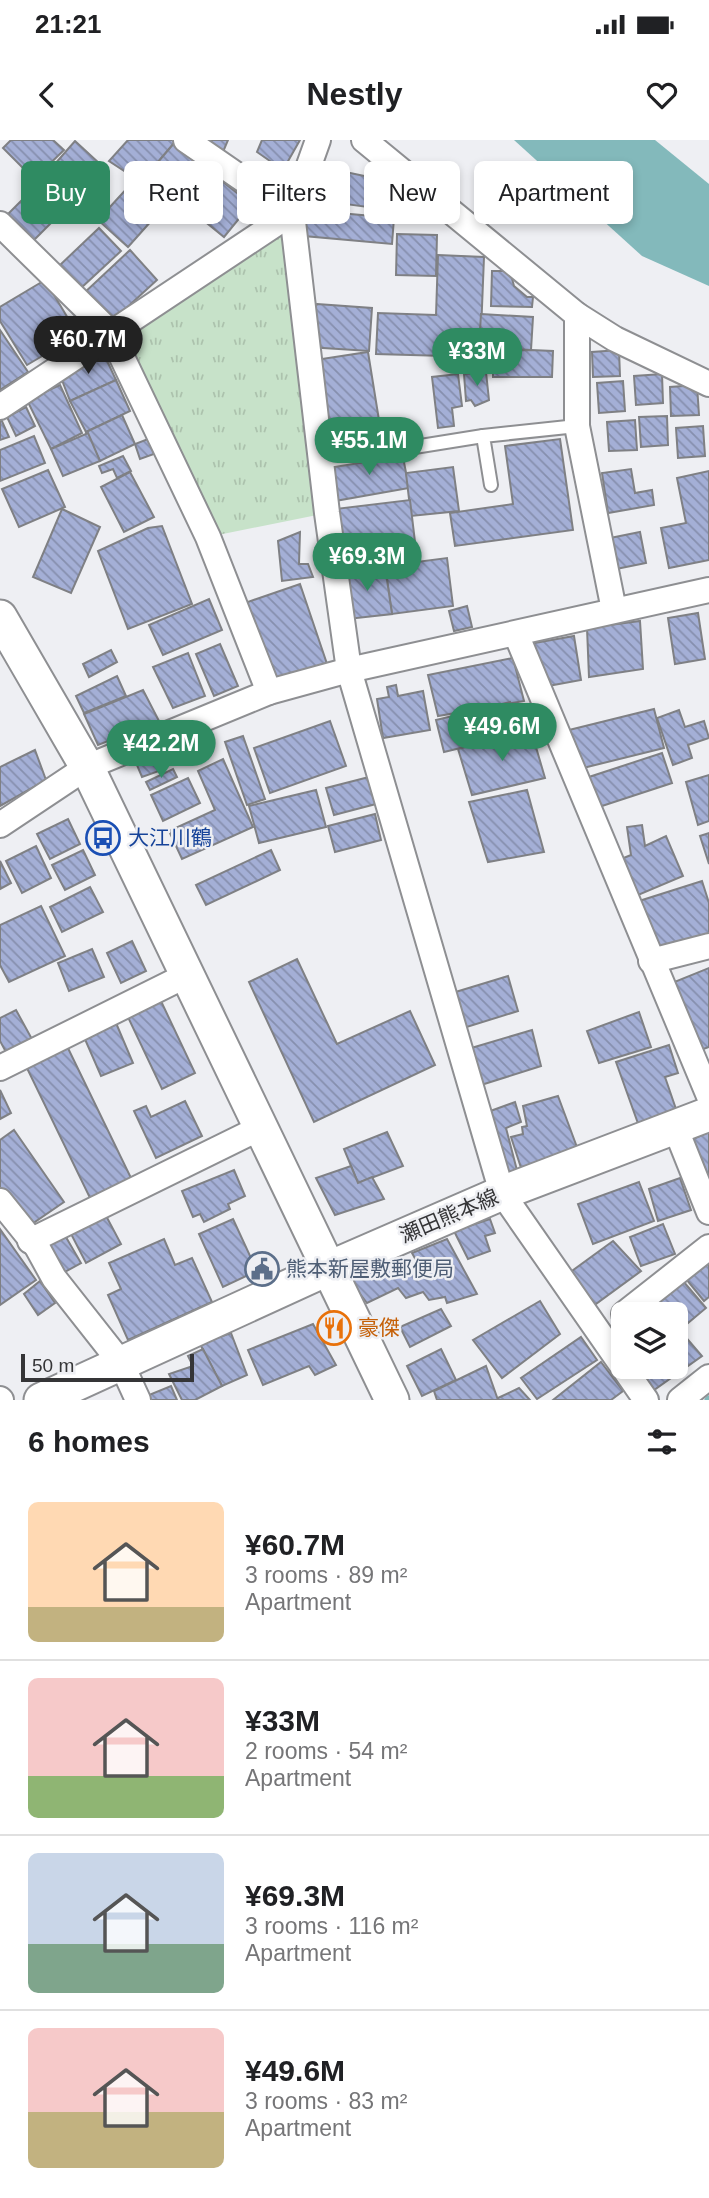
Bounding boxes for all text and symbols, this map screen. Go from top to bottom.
text: 21:21 [35,9,102,39]
icon: back [28,76,66,114]
text: Nestly [306,76,403,112]
icon: heart [643,76,681,114]
chip: Buy [21,161,110,224]
chip: Rent [124,161,223,224]
chip: Filters [237,161,350,224]
chip: New [364,161,460,224]
chip: Apartment [474,161,633,224]
pin: ¥60.7M [31,316,145,376]
text: ¥60.7M [50,326,126,352]
pin: ¥33M [436,328,518,388]
text: ¥33M [448,338,506,364]
pin: ¥55.1M [312,418,426,477]
text: ¥55.1M [331,427,407,453]
pin: ¥69.3M [310,533,424,593]
text: ¥69.3M [329,543,405,569]
pin: ¥49.6M [445,704,559,763]
text: ¥49.6M [464,713,540,739]
pin: ¥42.2M [104,720,218,780]
text: ¥42.2M [123,730,199,756]
bus stop icon: 大江川鶴 [84,819,122,857]
place label: 大江川鶴 [128,826,212,849]
street label: 瀬田熊本線 [396,1184,502,1247]
public building icon: 熊本新屋敷郵便局 [243,1250,281,1288]
place label: 熊本新屋敷郵便局 [286,1257,454,1280]
map controls [611,1302,688,1379]
button: layers [611,1302,688,1379]
restaurant icon: 豪傑 [315,1309,353,1347]
place label: 豪傑 [358,1316,400,1339]
scale bar [21,1351,194,1383]
text: 50 m [32,1355,74,1376]
icon: filters [643,1423,681,1461]
text: 6 homes [28,1425,150,1458]
text: ¥60.7M [245,1528,345,1561]
icon: home [84,1530,168,1614]
text: 3 rooms · 89 m² [245,1562,407,1588]
text: Apartment [245,1589,351,1615]
text: ¥33M [245,1704,320,1737]
icon: home [84,1706,168,1790]
text: 2 rooms · 54 m² [245,1738,407,1764]
text: Apartment [245,1765,351,1791]
text: ¥69.3M [245,1879,345,1912]
icon: home [84,1881,168,1965]
text: 3 rooms · 116 m² [245,1913,418,1939]
text: Apartment [245,1940,351,1966]
text: ¥49.6M [245,2054,345,2087]
icon: home [84,2056,168,2140]
text: 3 rooms · 83 m² [245,2088,407,2114]
text: Apartment [245,2115,351,2141]

